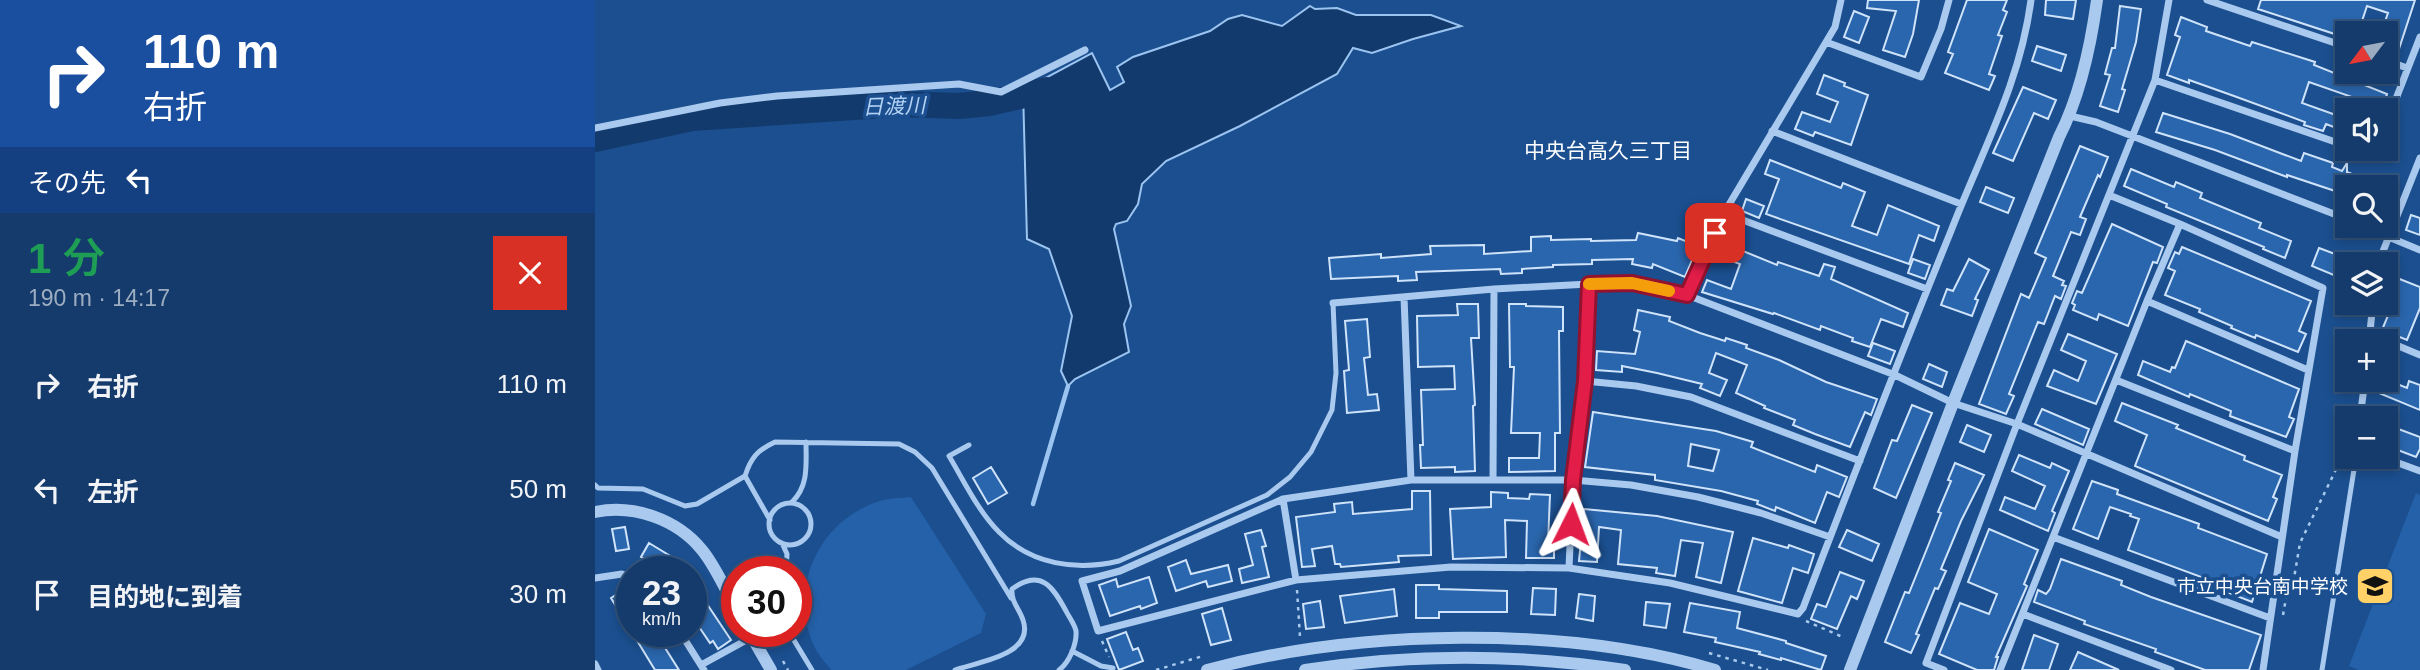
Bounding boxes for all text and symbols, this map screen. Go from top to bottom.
north arrow [2335,21,2397,84]
map controls [2335,21,2398,469]
text: 110 m [143,24,279,78]
icon: right [28,28,119,119]
text: 右折 [143,89,207,125]
water label: 日渡川 [862,93,928,119]
button: sound [2335,98,2398,161]
district label: 中央台高久三丁目 [1524,139,1692,162]
icon: left [120,161,158,199]
text: その先 [28,168,106,198]
button: search [2335,175,2398,238]
pin [1685,203,1745,263]
icon: arrive [1696,214,1734,252]
text: 1 分 [28,235,105,282]
button: close [493,236,567,310]
button: layers [2335,252,2398,315]
text: 190 m · 14:17 [28,285,170,311]
button: + [2335,329,2398,392]
icon: right [28,366,66,404]
text: 110 m [497,369,567,399]
text: 右折 [87,372,139,402]
button: − [2335,406,2398,469]
icon: left [28,471,66,509]
text: 50 m [509,474,567,504]
text: 左折 [87,477,139,507]
position arrow [1534,487,1608,561]
speed limit sign: 30 [721,556,812,647]
school or university icon: 市立中央台南中学校 [2354,565,2396,607]
text: 23 [642,573,681,612]
icon: arrive [28,576,66,614]
place label: 市立中央台南中学校 [2177,576,2348,597]
text: 30 m [509,579,567,609]
text: 目的地に到着 [87,582,243,612]
text: km/h [642,609,681,629]

